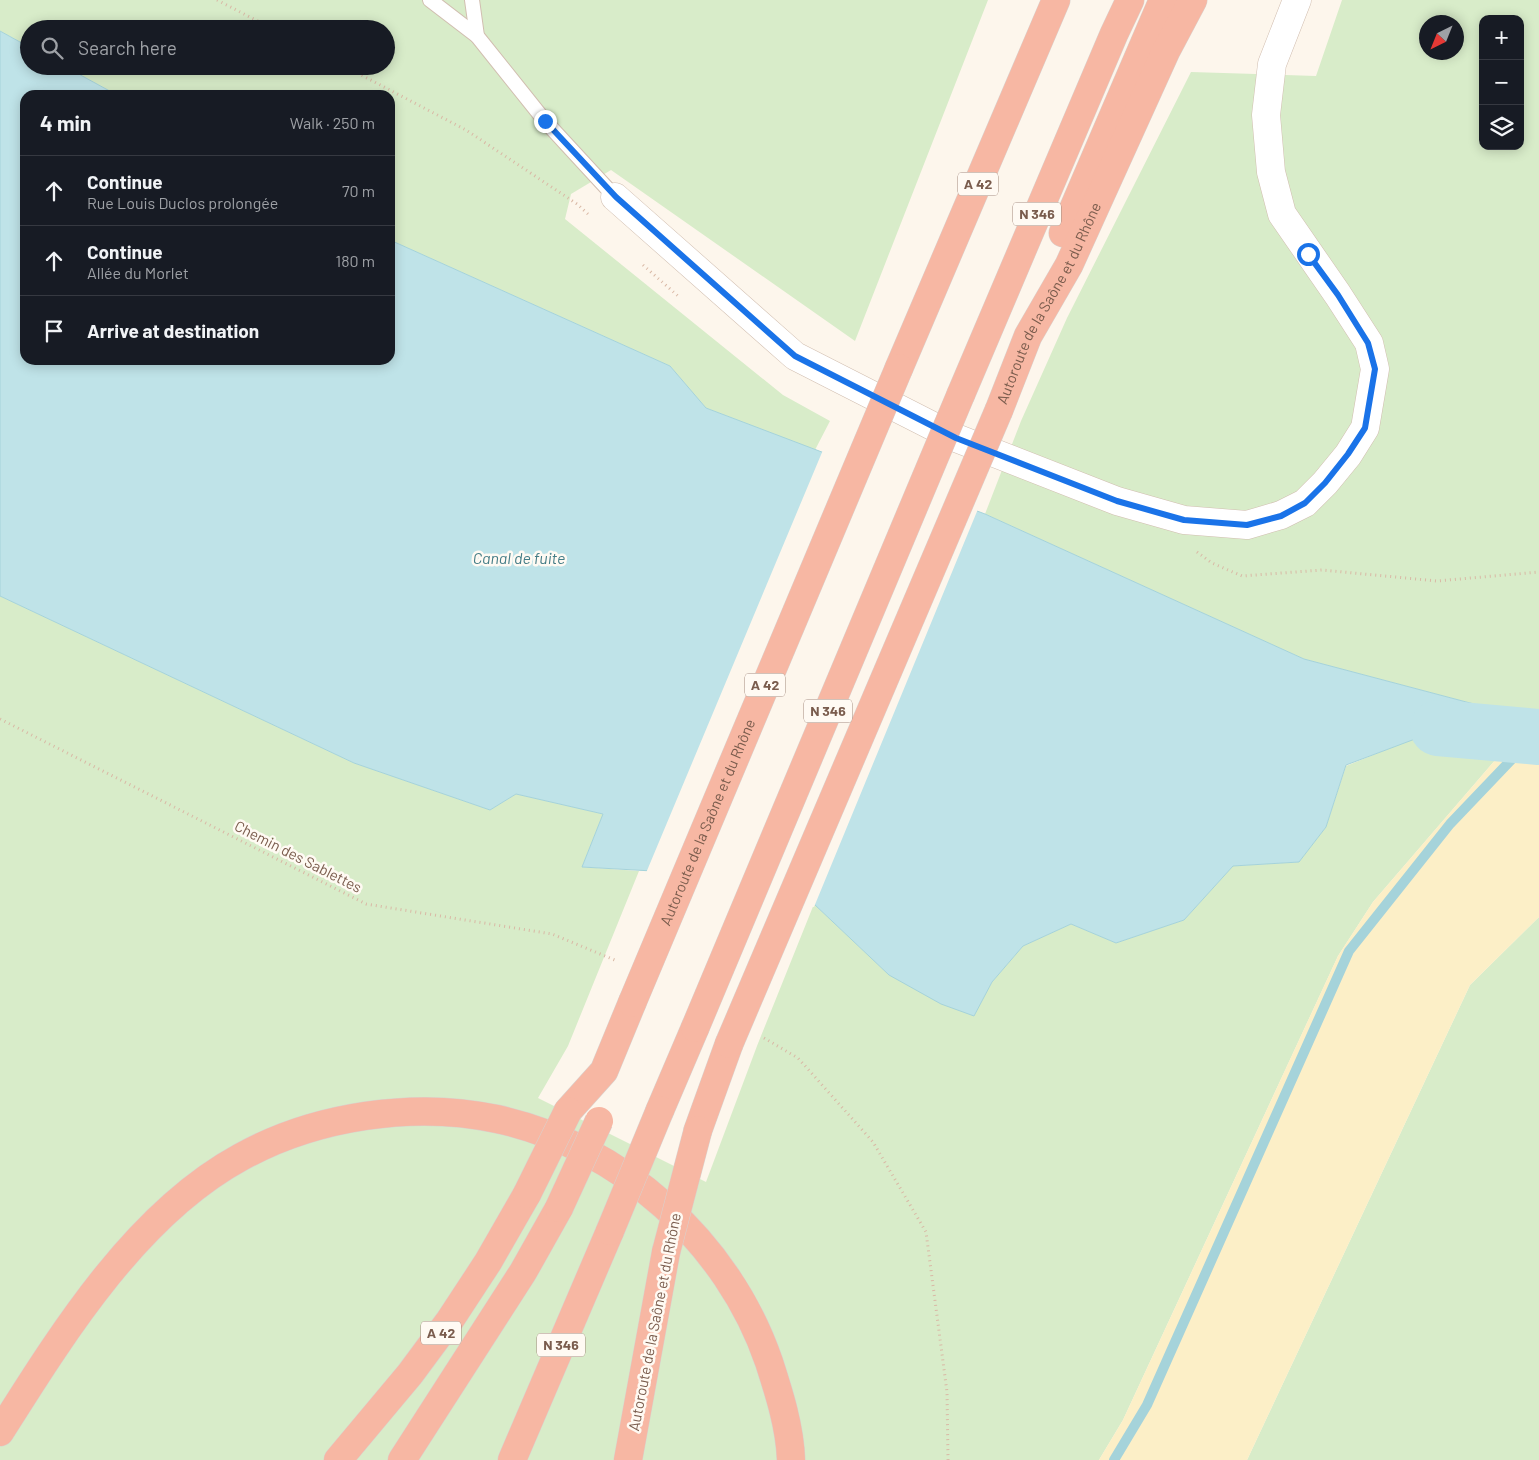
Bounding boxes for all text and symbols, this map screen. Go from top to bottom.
north arrow [1419,15,1464,60]
map controls [1479,15,1524,150]
button: + [1479,15,1524,60]
search box [20,20,395,75]
icon: search [38,34,66,62]
text: Search here [78,36,177,59]
button: − [1479,60,1524,105]
button: layers [1479,105,1524,150]
text: 4 min [40,110,91,135]
route end [534,110,557,133]
text: Walk · 250 m [290,113,375,132]
text: Continue [87,170,163,193]
road number: A 42 [958,172,998,195]
icon: ahead [40,177,68,205]
text: 70 m [342,181,375,200]
text: Rue Louis Duclos prolongée [87,193,278,212]
street label: Autoroute de la Saône et du Rhône [992,199,1104,406]
road number: N 346 [1013,202,1061,225]
text: Continue [87,240,163,263]
route start [1297,243,1320,266]
icon: ahead [40,247,68,275]
text: 180 m [336,251,375,270]
text: Allée du Morlet [87,263,189,282]
icon: arrive [40,317,68,345]
text: Arrive at destination [87,319,259,342]
water label: Canal de fuite [473,548,565,567]
road number: A 42 [745,674,785,696]
road number: N 346 [804,699,852,722]
street label: Autoroute de la Saône et du Rhône [656,716,758,928]
street label: Chemin des Sablettes [232,816,365,896]
street label: Autoroute de la Saône et du Rhône [624,1211,684,1432]
road number: A 42 [421,1322,461,1345]
road number: N 346 [537,1334,585,1356]

